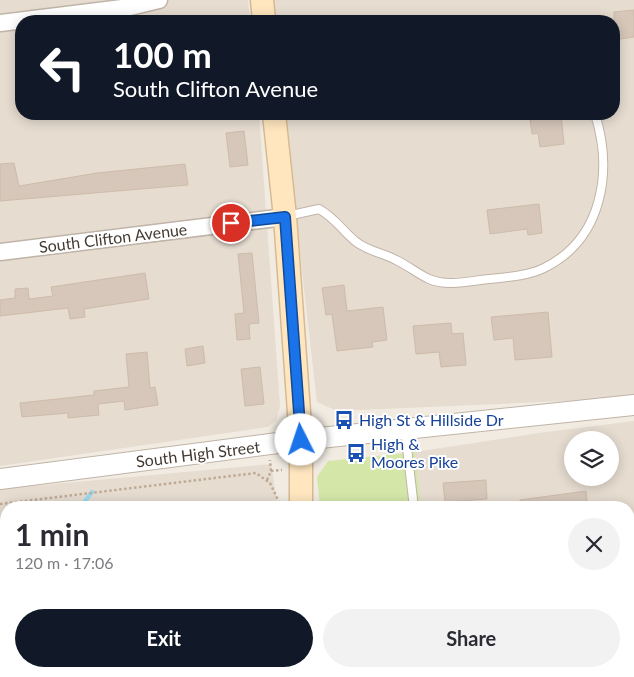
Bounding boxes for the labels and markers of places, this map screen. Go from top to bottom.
pin [210,202,252,244]
bus stop icon: High St & Hillside Dr [333,409,355,431]
place label: High St & Hillside Dr [359,410,504,429]
place label: High & Moores Pike [371,434,458,471]
bus stop icon: High & Moores Pike [345,442,367,464]

